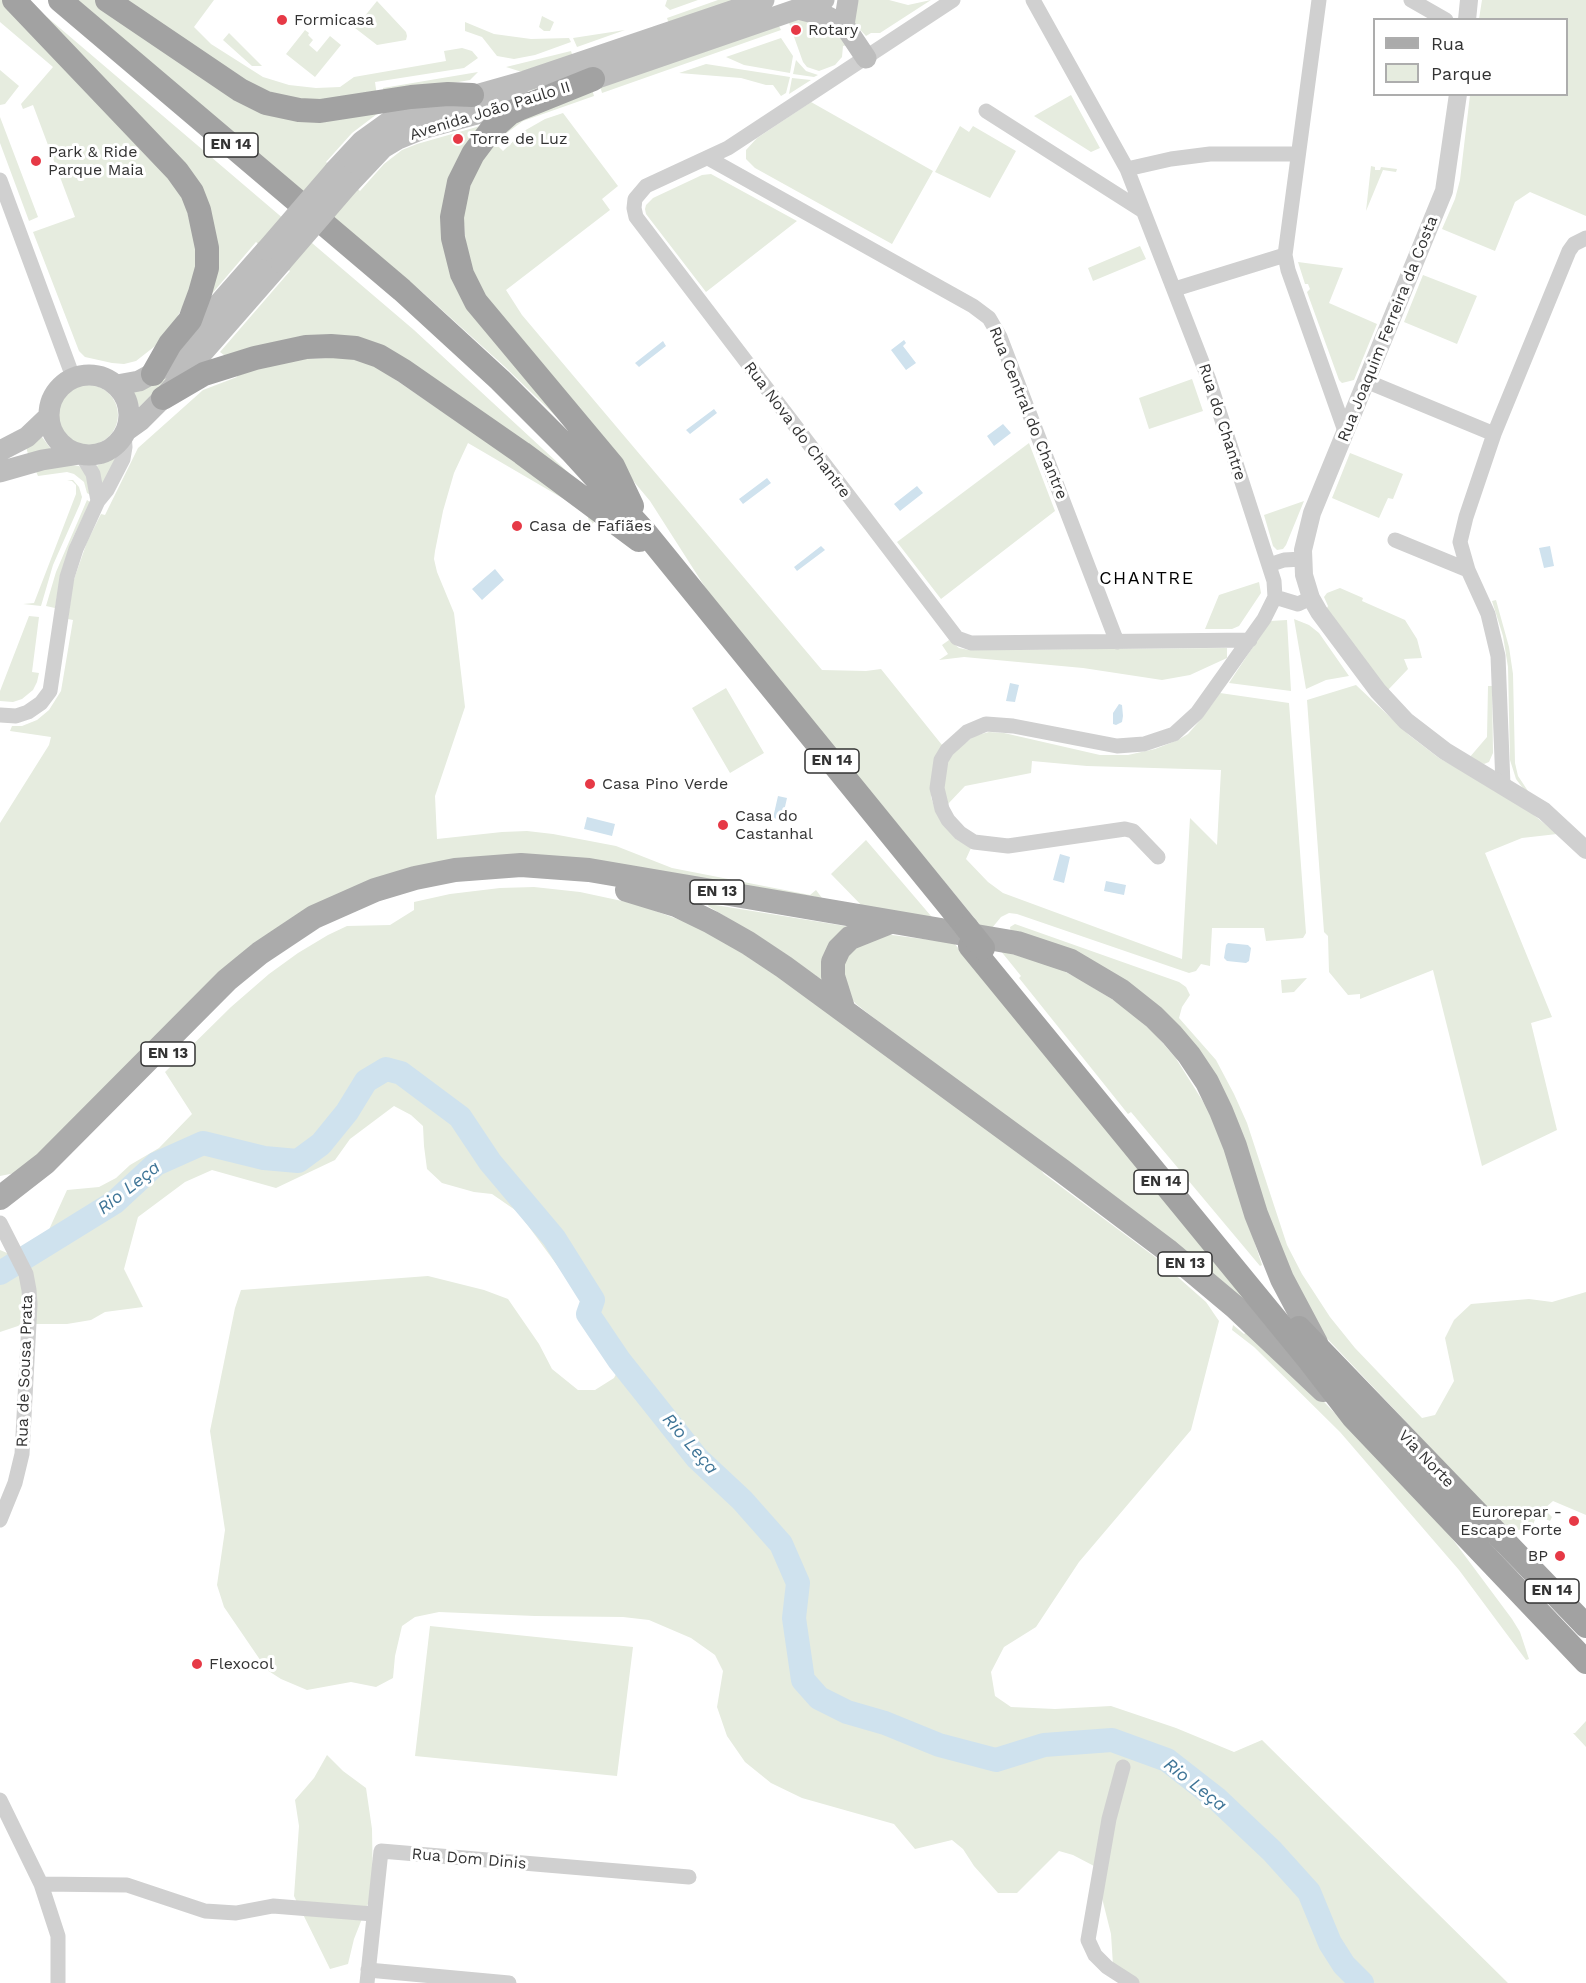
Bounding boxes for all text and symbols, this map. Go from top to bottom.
place label: Formicasa [294,10,374,30]
marker: Formicasa [275,13,289,27]
legend [1373,18,1568,96]
place label: Rotary [808,20,858,40]
marker: Rotary [789,23,803,37]
text: Rua [1431,33,1464,54]
text: Parque [1431,63,1492,84]
street label: Avenida João Paulo II [407,77,573,145]
place label: Torre de Luz [470,129,568,149]
marker: Torre de Luz [451,132,465,146]
road number: EN 14 [204,133,258,157]
place label: Park & Ride Parque Maia [48,142,144,180]
marker: Park & Ride Parque Maia [29,154,43,168]
street label: Rua Joaquim Ferreira da Costa [1334,213,1442,445]
street label: Rua Central do Chantre [985,324,1071,502]
street label: Rua Nova do Chantre [739,358,855,502]
street label: Rua do Chantre [1194,361,1250,483]
place label: Casa de Fafiães [529,516,652,536]
marker: Casa de Fafiães [510,519,524,533]
district label: CHANTRE [1099,568,1195,590]
road number: EN 14 [805,749,859,773]
place label: Casa Pino Verde [602,774,728,794]
marker: Casa Pino Verde [583,777,597,791]
place label: Casa do Castanhal [735,806,813,844]
marker: Casa do Castanhal [716,818,730,832]
road number: EN 13 [690,880,744,904]
road number: EN 13 [141,1042,195,1066]
water label: Rio Leça [93,1157,165,1219]
road number: EN 14 [1134,1170,1188,1194]
road number: EN 13 [1158,1252,1212,1276]
street label: Rua de Sousa Prata [13,1294,37,1448]
water label: Rio Leça [658,1409,722,1479]
street label: Via Norte [1394,1426,1458,1492]
place label: Eurorepar - Escape Forte [1460,1502,1562,1540]
marker: Eurorepar - Escape Forte [1567,1514,1581,1528]
place label: BP [1528,1546,1548,1566]
marker: BP [1553,1549,1567,1563]
road number: EN 14 [1525,1579,1579,1603]
place label: Flexocol [209,1654,274,1674]
marker: Flexocol [190,1657,204,1671]
water label: Rio Leça [1159,1754,1231,1816]
street label: Rua Dom Dinis [411,1844,527,1874]

